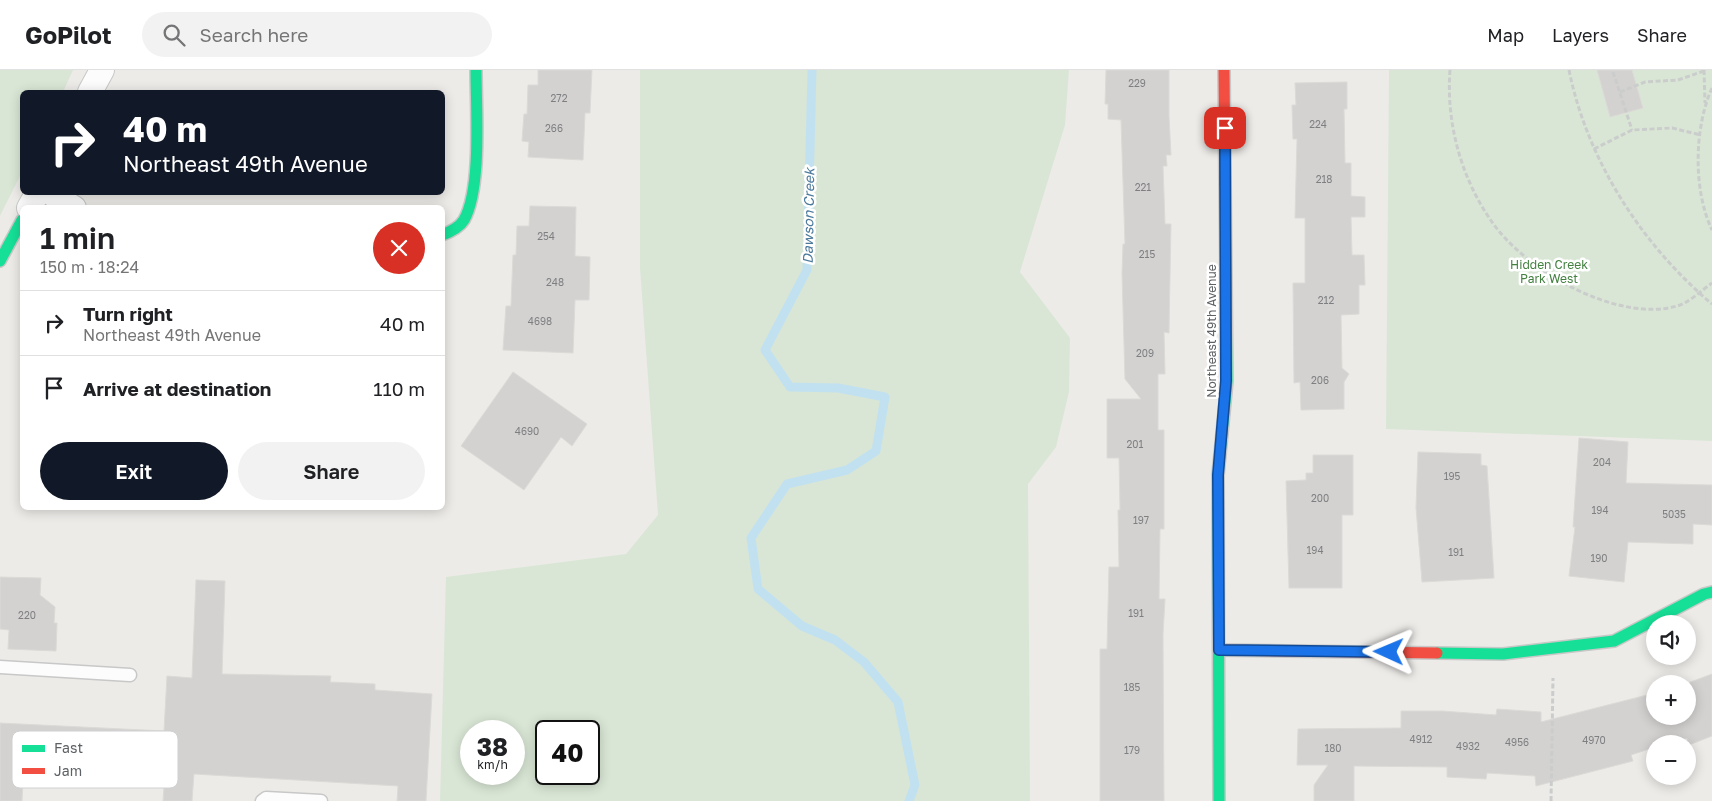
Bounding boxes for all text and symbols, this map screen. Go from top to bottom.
search box [142,12,492,57]
text: GoPilot [25,20,112,49]
icon: search [160,21,188,49]
text: Search here [200,23,308,46]
text: Map [1487,24,1524,46]
text: Layers [1552,24,1609,46]
text: Share [1637,24,1687,46]
house number: 229 [1128,77,1146,89]
house number: 272 [551,92,568,104]
pin [1204,107,1246,149]
text: 40 m [123,108,207,150]
icon: right [40,110,105,175]
icon: arrive [1211,114,1239,142]
house number: 224 [1309,118,1327,130]
house number: 266 [545,122,563,134]
text: Northeast 49th Avenue [123,150,368,177]
water label: Dawson Creek [799,166,817,264]
house number: 218 [1316,173,1332,185]
house number: 221 [1135,181,1151,193]
text: 1 min [40,220,115,256]
button: close [373,222,425,274]
house number: 254 [537,230,555,242]
house number: 215 [1139,248,1155,260]
text: 150 m · 18:24 [40,257,139,277]
park label: Hidden Creek Park West [1510,257,1588,286]
street label: Northeast 49th Avenue [1204,264,1219,398]
house number: 248 [546,276,564,288]
house number: 212 [1318,294,1334,306]
text: Turn right [83,302,173,325]
icon: right [40,309,68,337]
text: 40 m [380,312,425,335]
house number: 4698 [528,315,552,327]
text: Northeast 49th Avenue [83,325,261,345]
house number: 209 [1136,347,1154,359]
icon: arrive [40,374,68,402]
house number: 206 [1311,374,1329,386]
text: Arrive at destination [83,377,271,400]
text: 110 m [373,377,425,400]
house number: 4690 [515,425,539,437]
house number: 201 [1127,438,1144,450]
button: Exit [40,442,228,500]
button: Share [238,442,425,500]
house number: 204 [1593,456,1611,468]
house number: 195 [1444,470,1461,482]
house number: 200 [1311,492,1329,504]
house number: 194 [1592,504,1609,516]
house number: 5035 [1662,508,1686,520]
house number: 197 [1133,514,1149,526]
house number: 194 [1307,544,1324,556]
house number: 191 [1448,546,1464,558]
house number: 190 [1590,552,1608,564]
house number: 191 [1128,607,1144,619]
house number: 220 [18,609,36,621]
map controls [1646,615,1696,785]
button: sound [1646,615,1696,665]
position arrow [1362,625,1414,677]
button: + [1646,675,1696,725]
house number: 185 [1124,681,1141,693]
speed limit sign: 40 [535,720,600,785]
legend [12,731,178,788]
text: 38 [477,731,508,762]
house number: 4912 [1410,733,1433,745]
house number: 4970 [1582,734,1606,746]
button: − [1646,735,1696,785]
house number: 4956 [1505,736,1529,748]
text: Fast [54,739,83,756]
house number: 4932 [1456,740,1480,752]
house number: 180 [1324,742,1342,754]
house number: 179 [1124,744,1140,756]
text: km/h [477,757,508,772]
text: Jam [54,762,82,779]

